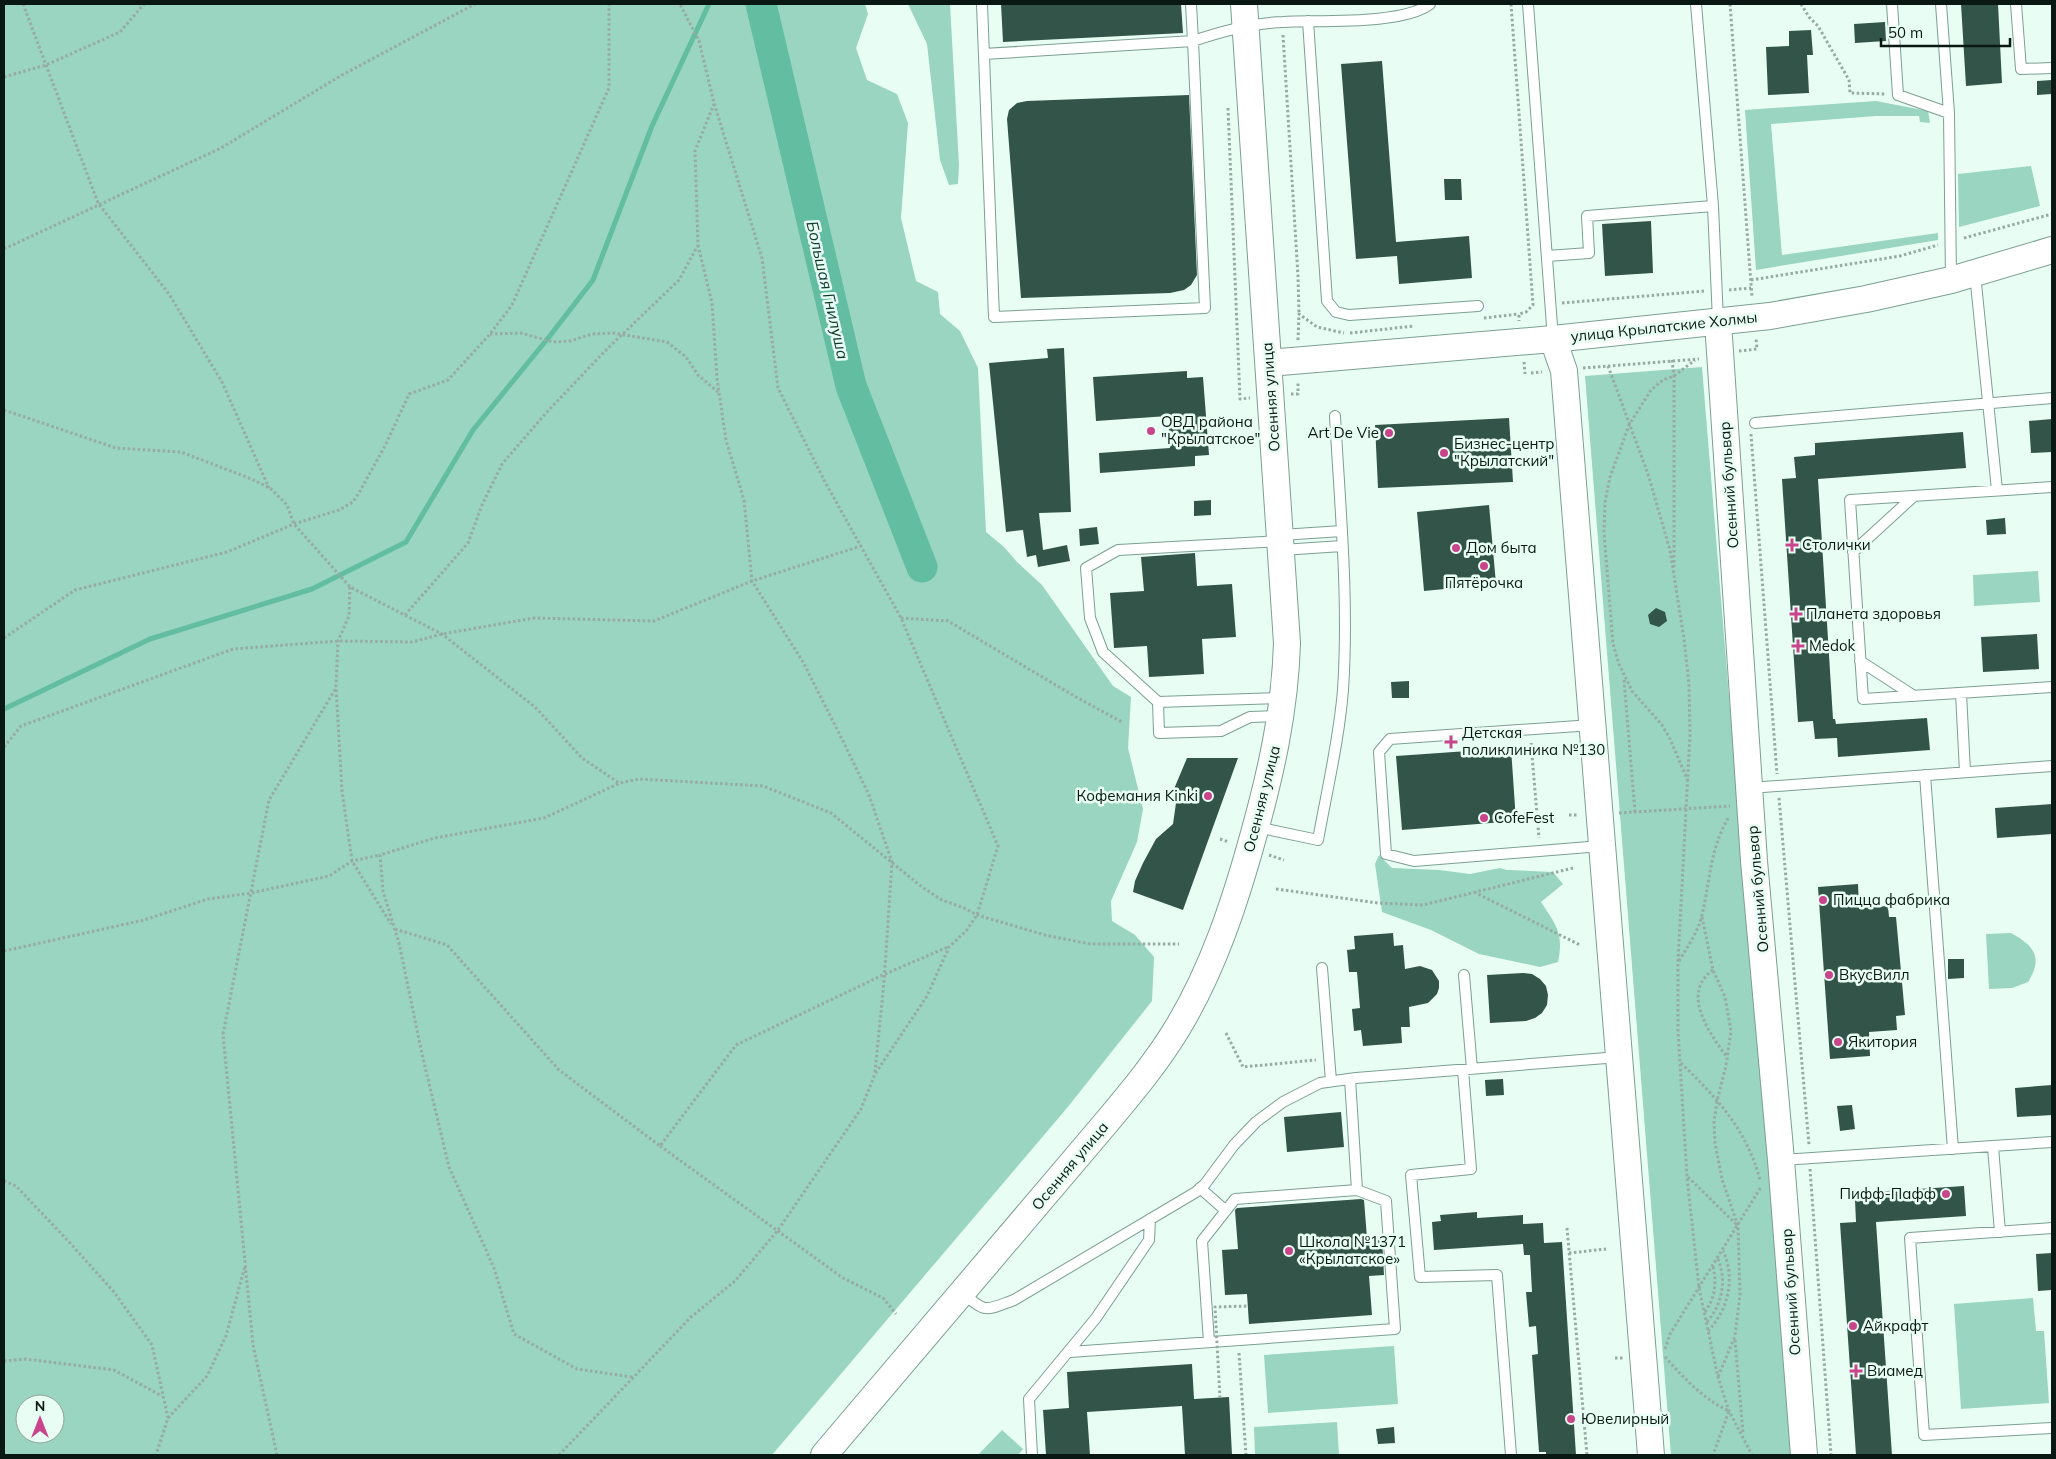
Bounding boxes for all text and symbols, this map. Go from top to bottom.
scale bar [1881,15,2010,47]
text: 50 m [1888,23,1923,42]
water label: Большая Гнилуша [802,219,854,361]
street label: улица Крылатские Холмы [1570,307,1758,346]
street label: Осенняя улица [1257,342,1284,452]
place label: ОВД района "Крылатское" [1161,412,1260,448]
street label: Осенний бульвар [1715,421,1742,549]
place label: Art De Vie [1307,423,1379,442]
marker: ОВД района "Крылатское" [1145,425,1157,437]
marker: Art De Vie [1383,427,1395,439]
place label: Бизнес-центр "Крылатский" [1454,434,1554,470]
marker: Бизнес-центр "Крылатский" [1438,447,1450,459]
place label: Столички [1802,535,1871,554]
place label: Дом быта [1466,538,1537,557]
marker: Столички [1786,539,1798,551]
marker: Дом быта [1450,542,1462,554]
marker: Пятёрочка [1478,560,1490,572]
place label: Пятёрочка [1445,573,1523,592]
place label: Планета здоровья [1806,604,1941,623]
marker: Планета здоровья [1790,608,1802,620]
place label: Medok [1809,636,1856,655]
marker: Medok [1791,639,1805,653]
place label: Детская поликлиника №130 [1462,723,1605,759]
marker: Детская поликлиника №130 [1444,735,1458,749]
street label: Осенняя улица [1239,743,1284,854]
place label: Кофемания Kinki [1077,786,1198,805]
marker: Кофемания Kinki [1202,790,1214,802]
place label: CofeFest [1494,808,1554,827]
marker: CofeFest [1478,812,1490,824]
street label: Осенний бульвар [1742,825,1773,953]
place label: Пицца фабрика [1833,890,1950,909]
marker: Пицца фабрика [1817,894,1829,906]
place label: ВкусВилл [1839,965,1910,984]
marker: ВкусВилл [1823,969,1835,981]
place label: Якитория [1848,1032,1917,1051]
marker: Якитория [1832,1036,1844,1048]
street label: Осенняя улица [1027,1118,1112,1214]
place label: Пифф-Пафф [1840,1184,1936,1203]
marker: Пифф-Пафф [1940,1188,1952,1200]
street label: Осенний бульвар [1777,1228,1804,1356]
place label: Школа №1371 «Крылатское» [1299,1232,1406,1268]
marker: Школа №1371 «Крылатское» [1283,1245,1295,1257]
place label: Айкрафт [1863,1316,1929,1335]
marker: Айкрафт [1847,1320,1859,1332]
place label: Виамед [1867,1361,1923,1380]
marker: Виамед [1849,1364,1863,1378]
north arrow [15,1394,65,1444]
text: N [35,1397,45,1415]
place label: Ювелирный [1581,1409,1669,1428]
marker: Ювелирный [1565,1413,1577,1425]

